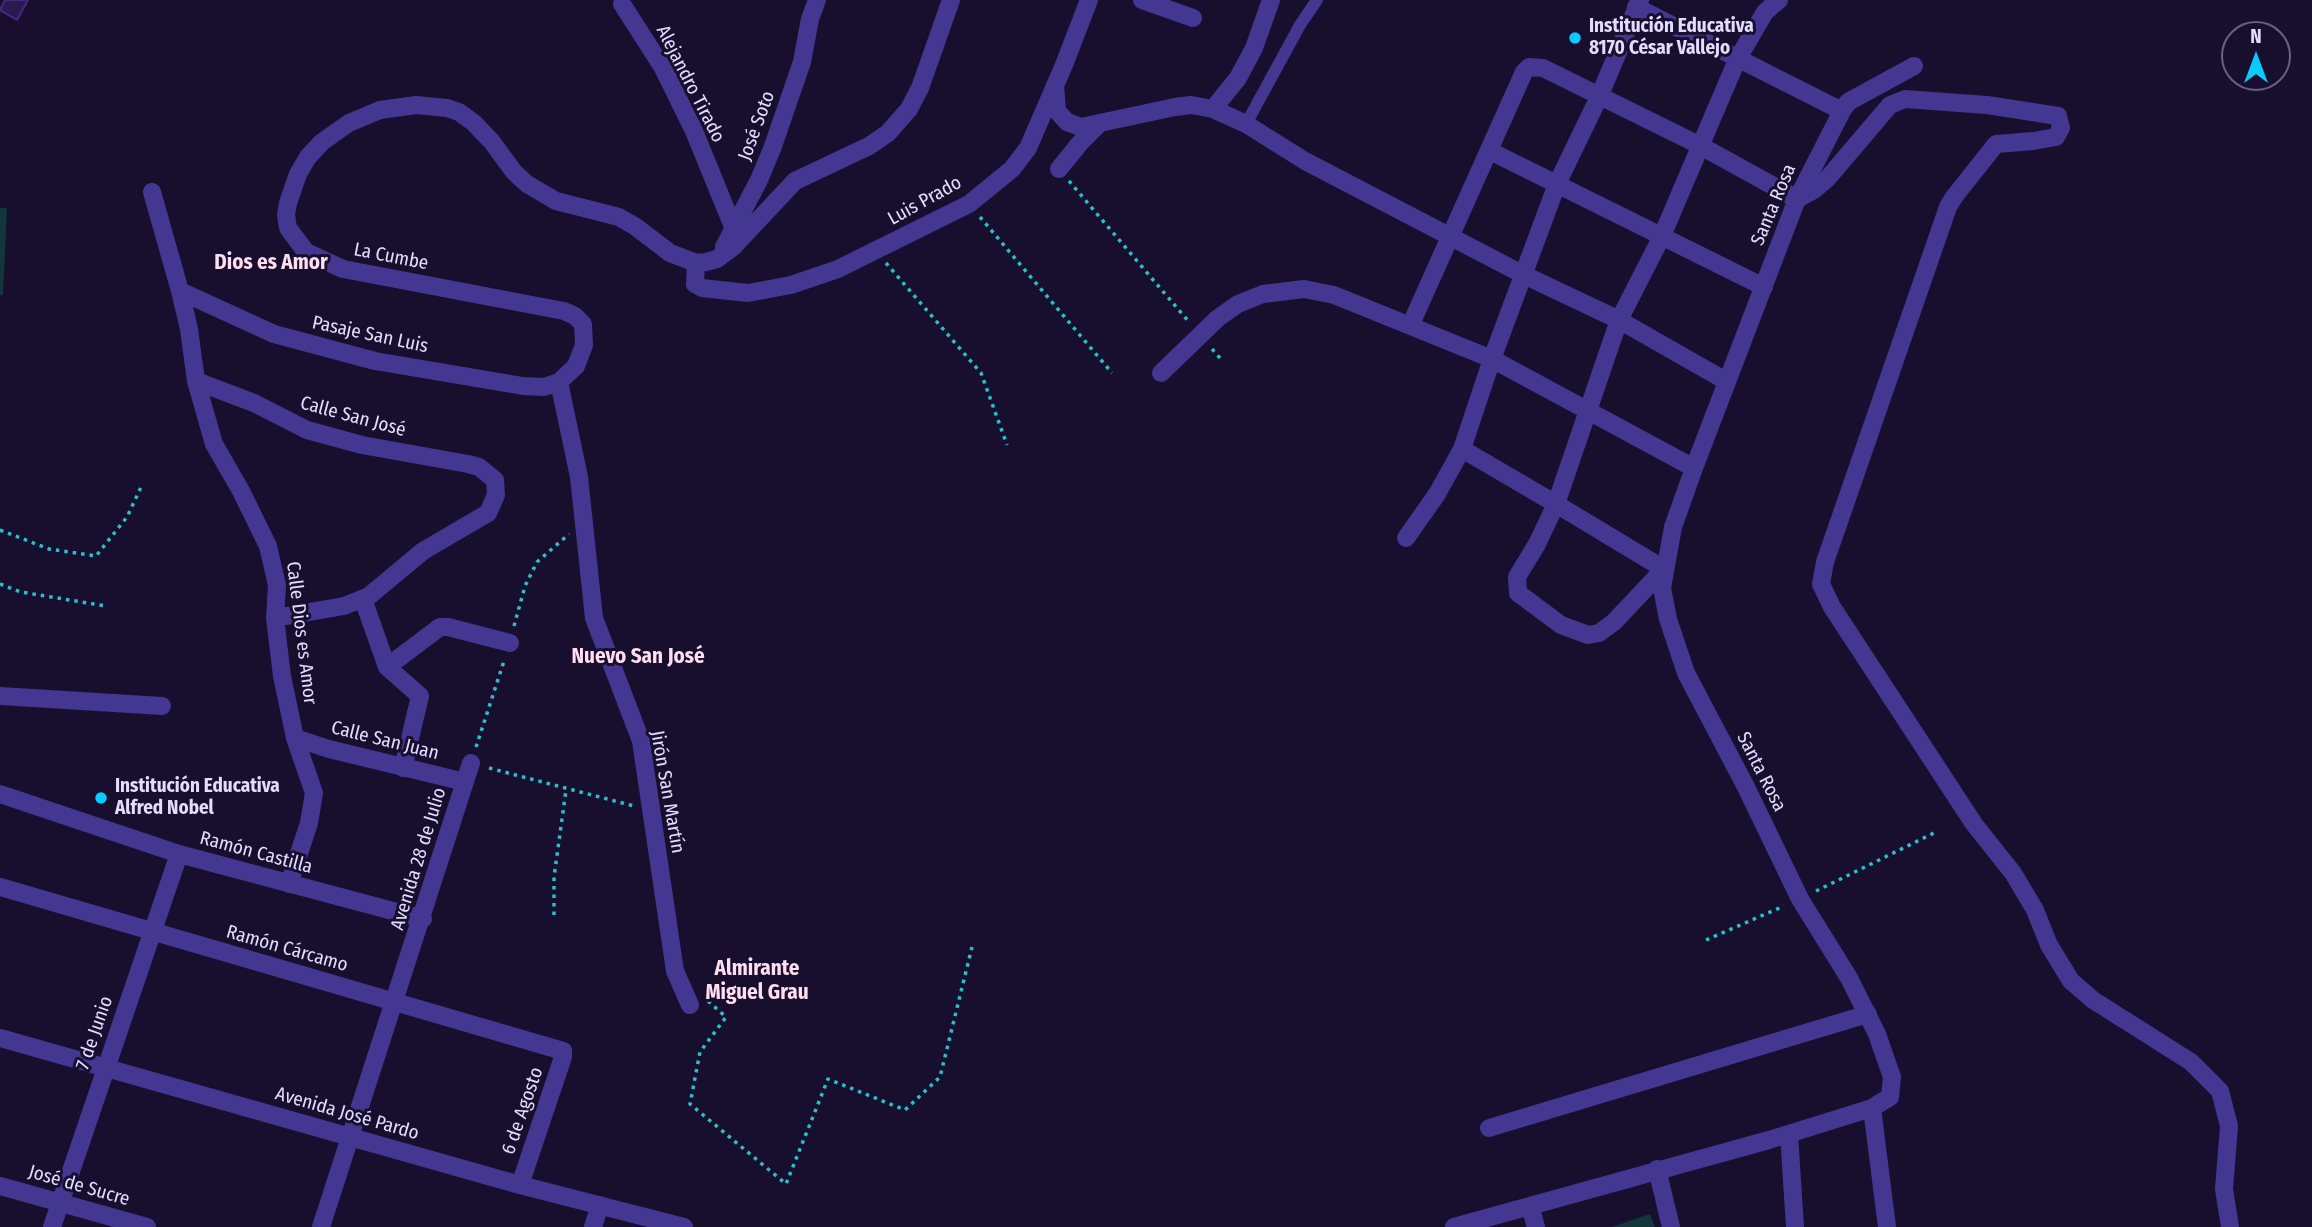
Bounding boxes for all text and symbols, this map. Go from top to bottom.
place label: Institución Educativa 8170 César Vallejo [1589,16,1754,60]
north arrow [2221,21,2291,91]
street label: Alejandro Tirado [651,22,729,146]
text: N [2250,25,2262,48]
marker: Institución Educativa 8170 César Vallejo [1567,30,1583,46]
street label: José Soto [734,88,780,164]
street label: Santa Rosa [1747,161,1801,249]
street label: Luis Prado [884,172,966,230]
street label: La Cumbe [352,239,430,275]
district label: Dios es Amor [214,250,328,276]
street label: Pasaje San Luis [310,312,430,358]
street label: Calle San José [298,392,408,442]
street label: Calle Dios es Amor [281,560,321,706]
district label: Nuevo San José [571,644,705,670]
street label: Calle San Juan [329,717,441,765]
street label: Jirón San Martín [645,729,689,855]
street label: Santa Rosa [1731,729,1791,815]
place label: Institución Educativa Alfred Nobel [115,776,280,820]
street label: Avenida 28 de Julio [386,785,452,933]
marker: Institución Educativa Alfred Nobel [93,790,109,806]
street label: Ramón Castilla [197,827,315,879]
street label: Ramón Cárcamo [224,921,350,977]
district label: Almirante Miguel Grau [705,956,809,1006]
street label: 7 de Junio [72,993,118,1073]
street label: 6 de Agosto [497,1064,549,1158]
street label: Avenida José Pardo [273,1083,421,1145]
street label: José de Sucre [26,1161,132,1211]

